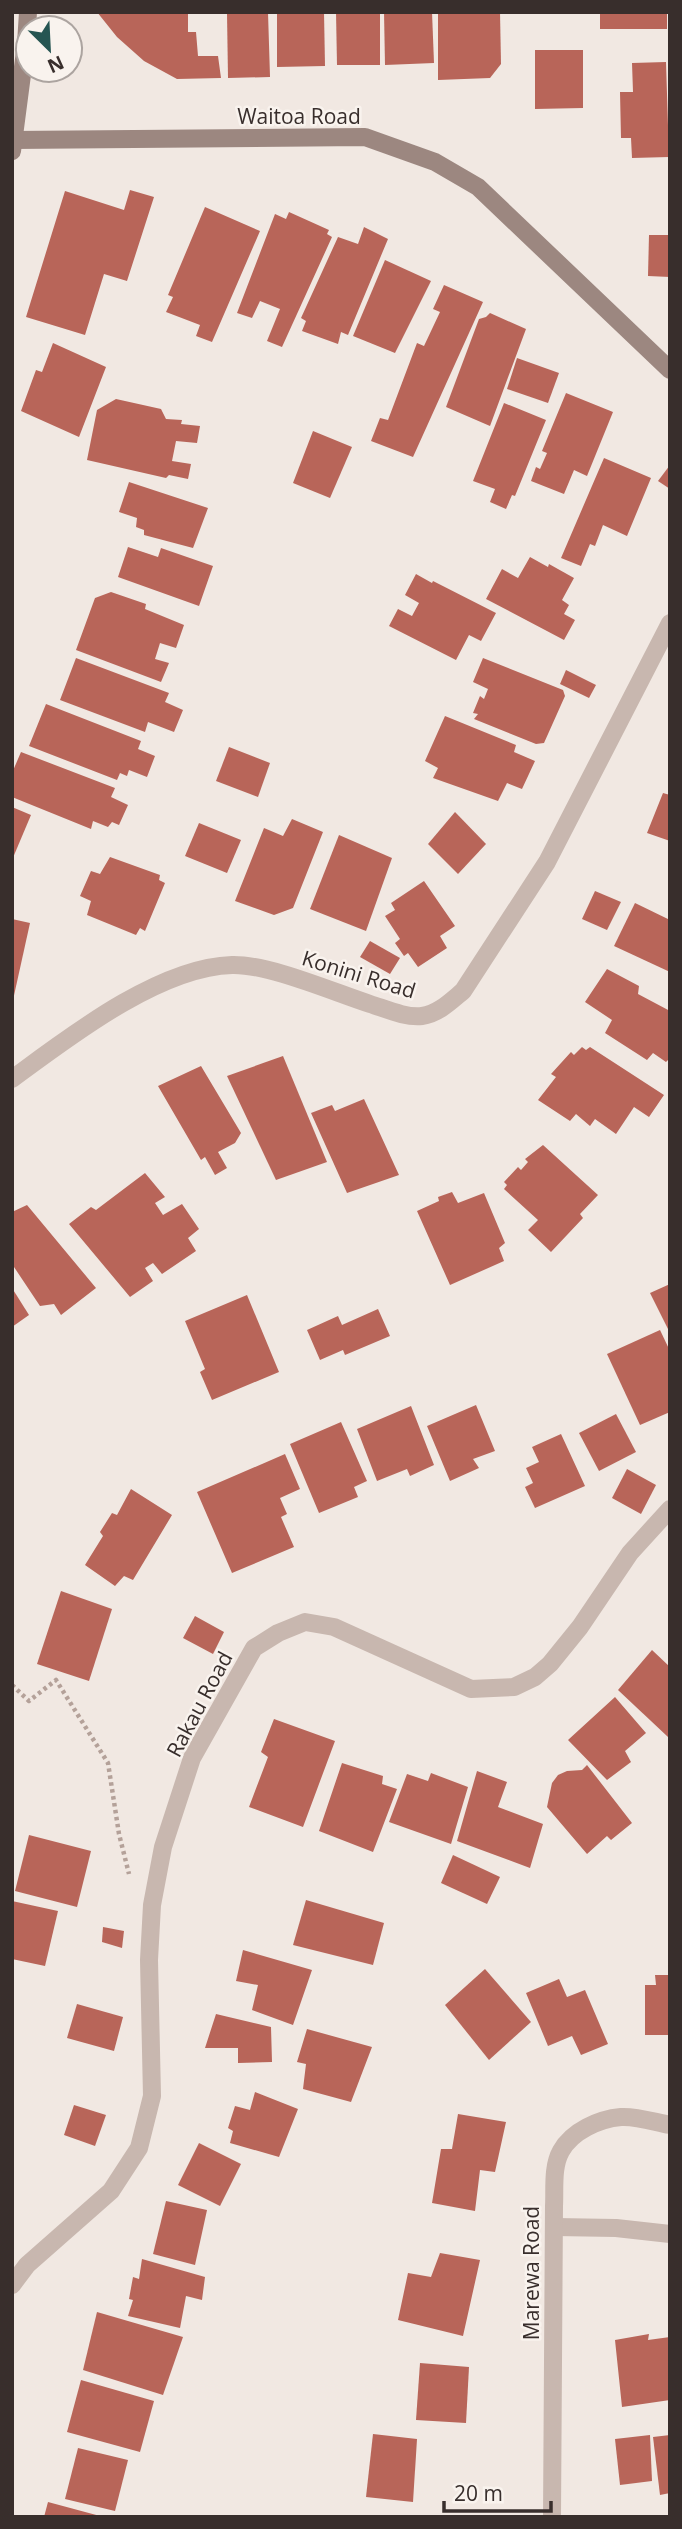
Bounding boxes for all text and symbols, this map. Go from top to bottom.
north arrow [14,14,84,84]
text: N [44,50,68,80]
street label: Waitoa Road [237,102,361,130]
street label: Konini Road [299,943,419,1005]
street label: Rakau Road [159,1646,239,1762]
street label: Marewa Road [517,2206,545,2340]
scale bar [444,2470,551,2514]
text: 20 m [454,2479,503,2507]

